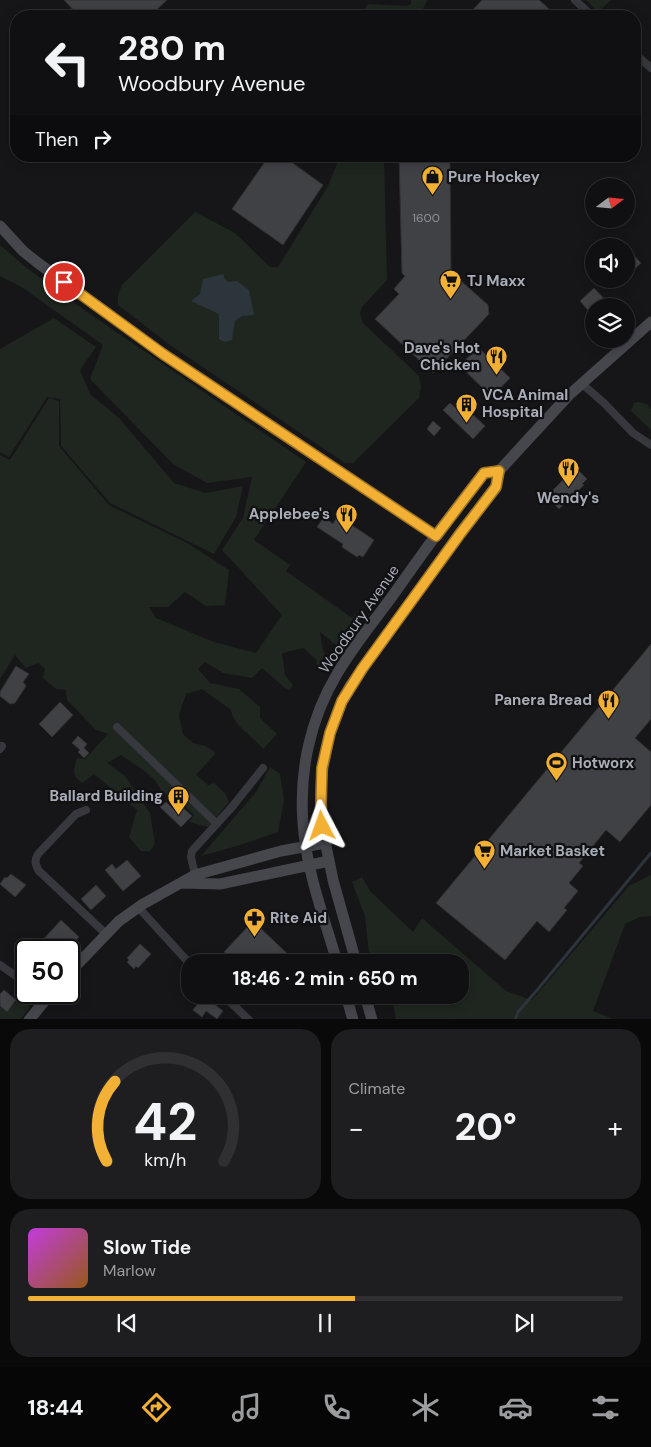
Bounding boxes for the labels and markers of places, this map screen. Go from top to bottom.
shop icon: Pure Hockey [420,165,444,196]
place label: Pure Hockey [448,167,540,187]
pin [43,261,85,303]
supermarket icon: TJ Maxx [439,269,463,300]
place label: TJ Maxx [467,271,526,291]
place label: Dave's Hot Chicken [404,338,480,375]
restaurant icon: Dave's Hot Chicken [484,345,508,376]
place label: VCA Animal Hospital [482,385,568,422]
building icon: VCA Animal Hospital [454,392,478,423]
restaurant icon: Wendy's [556,457,580,488]
place label: Wendy's [537,488,599,508]
restaurant icon: Applebee's [334,502,358,533]
place label: Applebee's [249,504,330,524]
restaurant icon: Panera Bread [596,688,620,719]
place label: Panera Bread [495,690,592,710]
sports icon: Hotworx [544,751,568,782]
place label: Hotworx [572,753,634,773]
building icon: Ballard Building [167,784,191,815]
place label: Ballard Building [49,786,163,806]
supermarket icon: Market Basket [472,839,496,870]
place label: Market Basket [500,841,605,861]
pharmacy icon: Rite Aid [242,906,266,937]
place label: Rite Aid [270,908,327,928]

